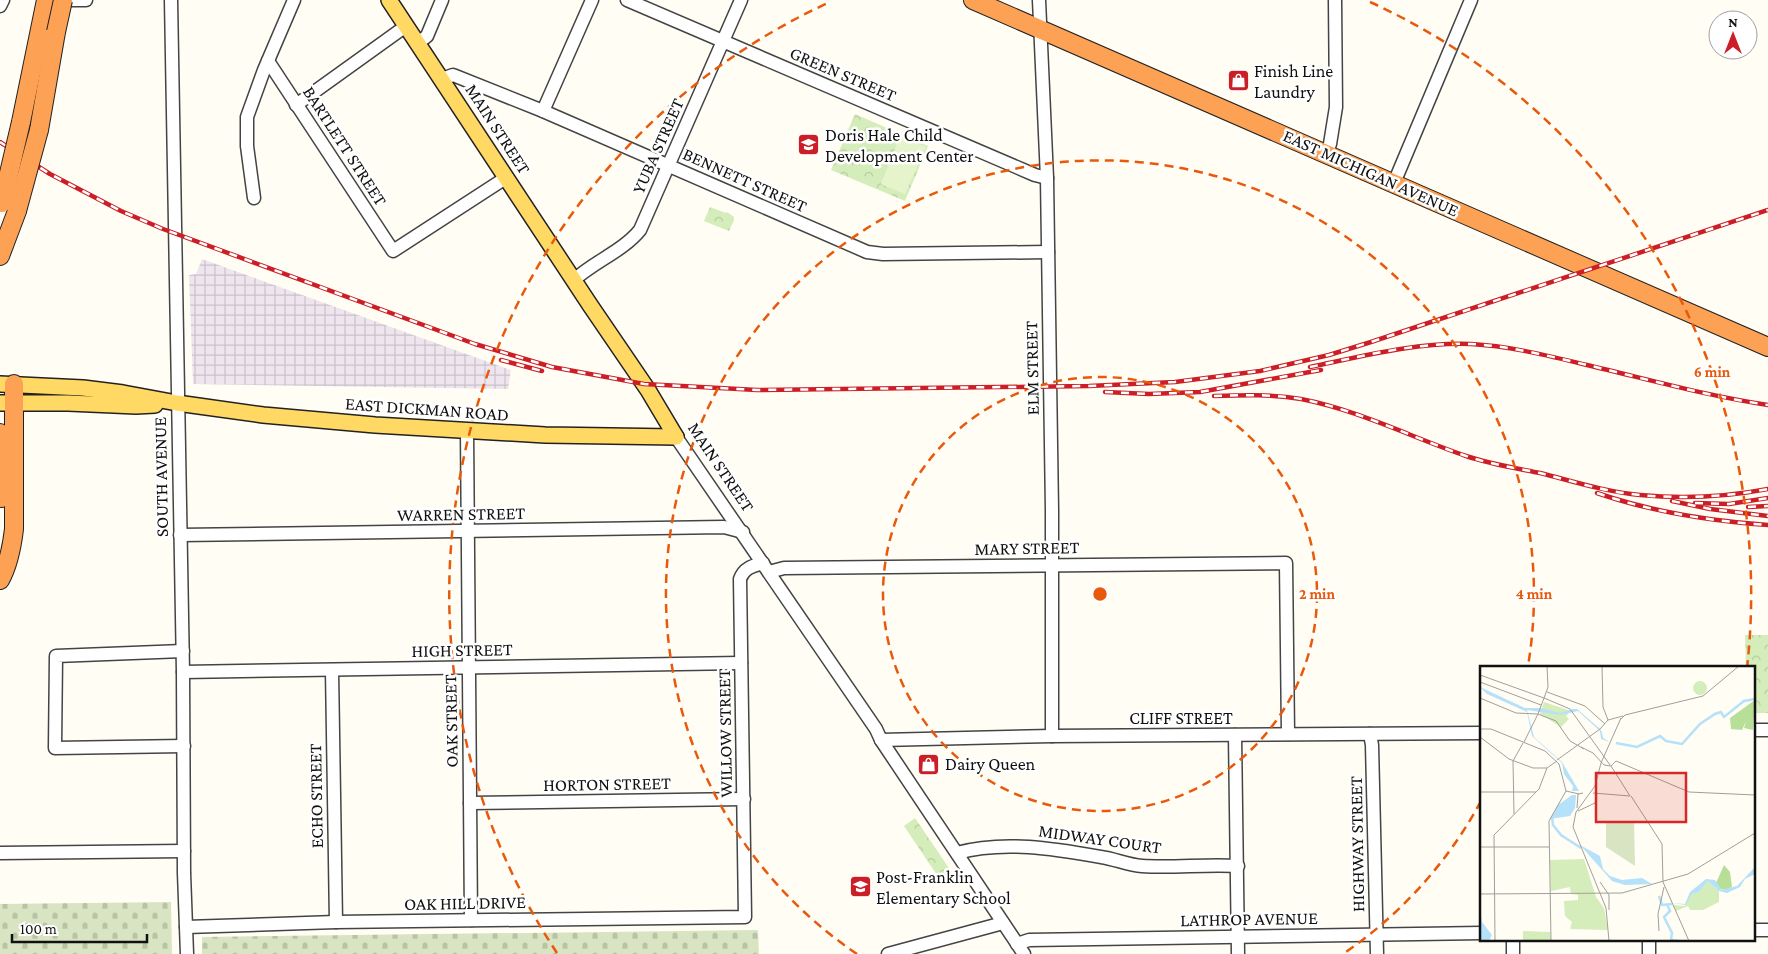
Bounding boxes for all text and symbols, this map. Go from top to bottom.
north arrow [1708,10,1758,60]
text: N [1728,14,1738,30]
street label: GREEN STREET [787,43,899,105]
place label: Finish Line Laundry [1254,61,1333,102]
shop icon: Finish Line Laundry [1226,69,1250,93]
street label: MAIN STREET [461,80,535,178]
street label: BARTLETT STREET [299,82,391,210]
street label: YUBA STREET [628,95,688,197]
place label: Doris Hale Child Development Center [825,125,974,166]
street label: EAST MICHIGAN AVENUE [1280,125,1462,221]
school or university icon: Doris Hale Child Development Center [797,133,821,157]
street label: BENNETT STREET [680,144,810,216]
street label: ELM STREET [1021,320,1043,415]
text: 6 min [1694,364,1731,380]
street label: EAST DICKMAN ROAD [344,393,510,425]
street label: SOUTH AVENUE [150,416,172,537]
street label: MAIN STREET [684,419,758,516]
street label: WARREN STREET [397,503,526,525]
street label: MARY STREET [974,537,1080,559]
centre of rings [1091,585,1109,603]
text: 2 min [1299,586,1335,602]
text: 4 min [1516,586,1553,602]
street label: HIGH STREET [411,639,513,661]
inset map [1480,666,1756,942]
street label: WILLOW STREET [714,668,736,798]
street label: OAK STREET [440,674,462,768]
street label: CLIFF STREET [1129,708,1233,728]
street label: ECHO STREET [305,743,327,849]
shop icon: Dairy Queen [917,752,941,776]
place label: Dairy Queen [945,754,1036,774]
street label: HORTON STREET [543,773,671,795]
street label: HIGHWAY STREET [1346,776,1368,912]
street label: MIDWAY COURT [1037,820,1163,858]
place label: Post-Franklin Elementary School [876,867,1011,908]
school or university icon: Post-Franklin Elementary School [848,875,872,899]
street label: OAK HILL DRIVE [404,892,526,914]
street label: LATHROP AVENUE [1180,908,1318,930]
scale bar [12,912,148,944]
text: 100 m [20,921,57,937]

